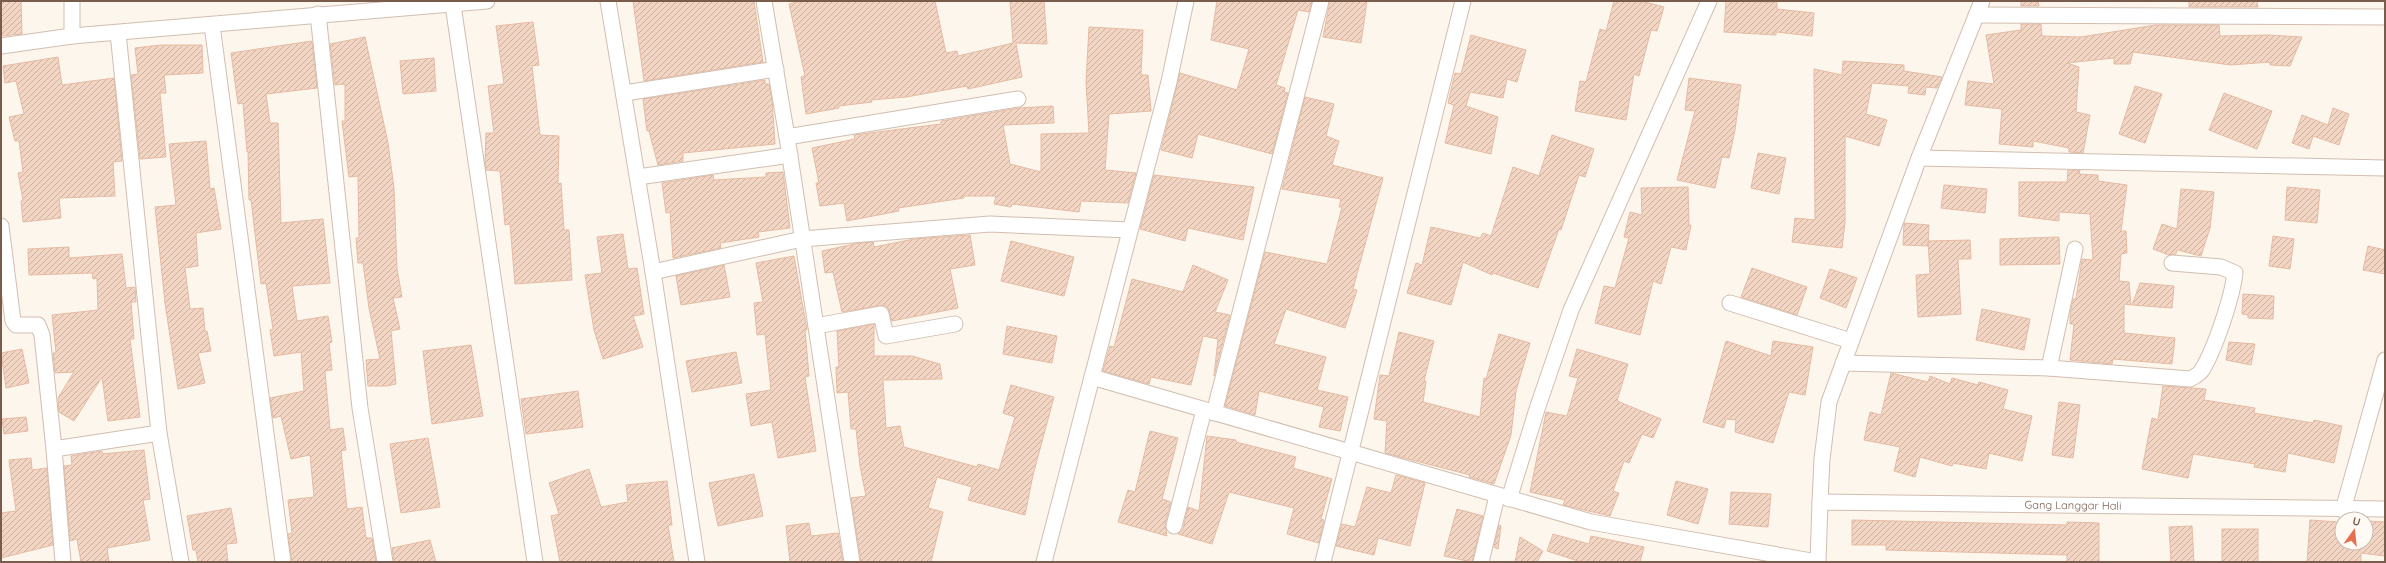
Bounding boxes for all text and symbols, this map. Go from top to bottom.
street label: Gang Langgar Hali [2024,498,2121,513]
north arrow [2334,511,2374,551]
text: U [2351,514,2362,529]

